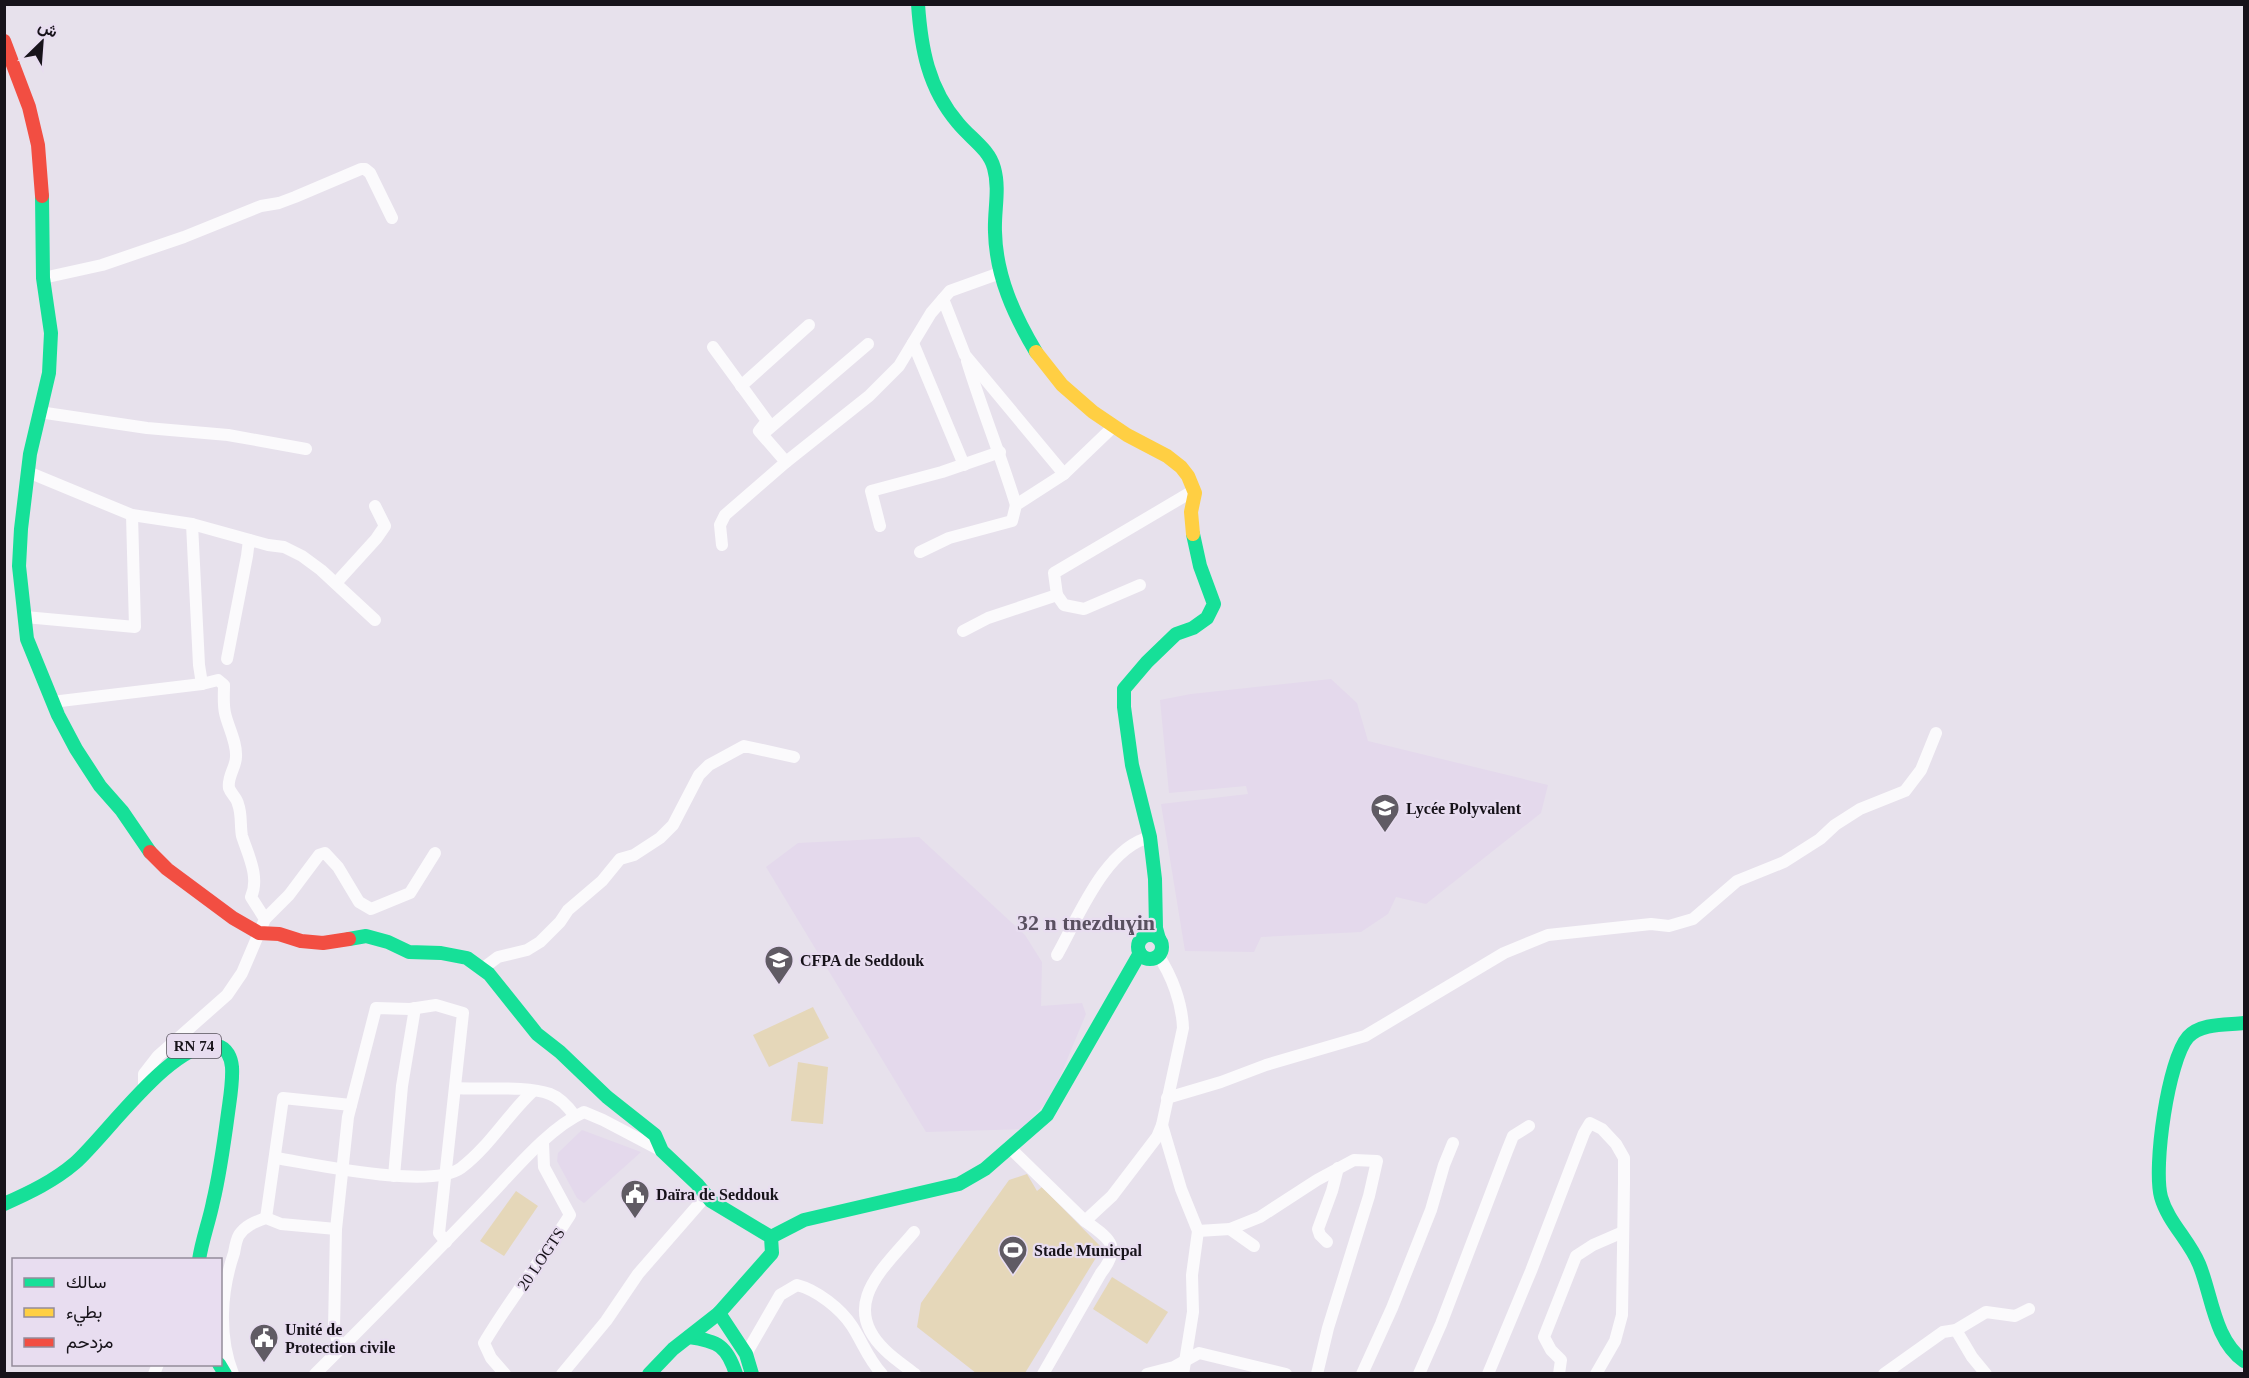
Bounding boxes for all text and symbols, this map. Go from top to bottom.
north arrow [12,12,72,72]
text: ش [35,17,60,42]
school or university icon: Lycée Polyvalent [1369,792,1401,834]
place label: Lycée Polyvalent [1406,800,1522,818]
district label: 32 n tnezduɣin [1017,910,1155,935]
school or university icon: CFPA de Seddouk [763,944,795,986]
place label: CFPA de Seddouk [800,952,924,969]
road number: RN 74 [167,1034,221,1058]
public building icon: Daïra de Seddouk [619,1178,651,1220]
place label: Daïra de Seddouk [656,1186,779,1203]
street label: 20 LOGTS [514,1225,568,1293]
sports icon: Stade Municpal [997,1234,1029,1276]
place label: Stade Municpal [1034,1242,1143,1260]
legend [12,1258,222,1366]
text: سالك [66,1272,106,1292]
text: بطيء [66,1302,102,1327]
place label: Unité de Protection civile [285,1321,395,1356]
public building icon: Unité de Protection civile [248,1322,280,1364]
text: مزدحم [66,1332,113,1354]

